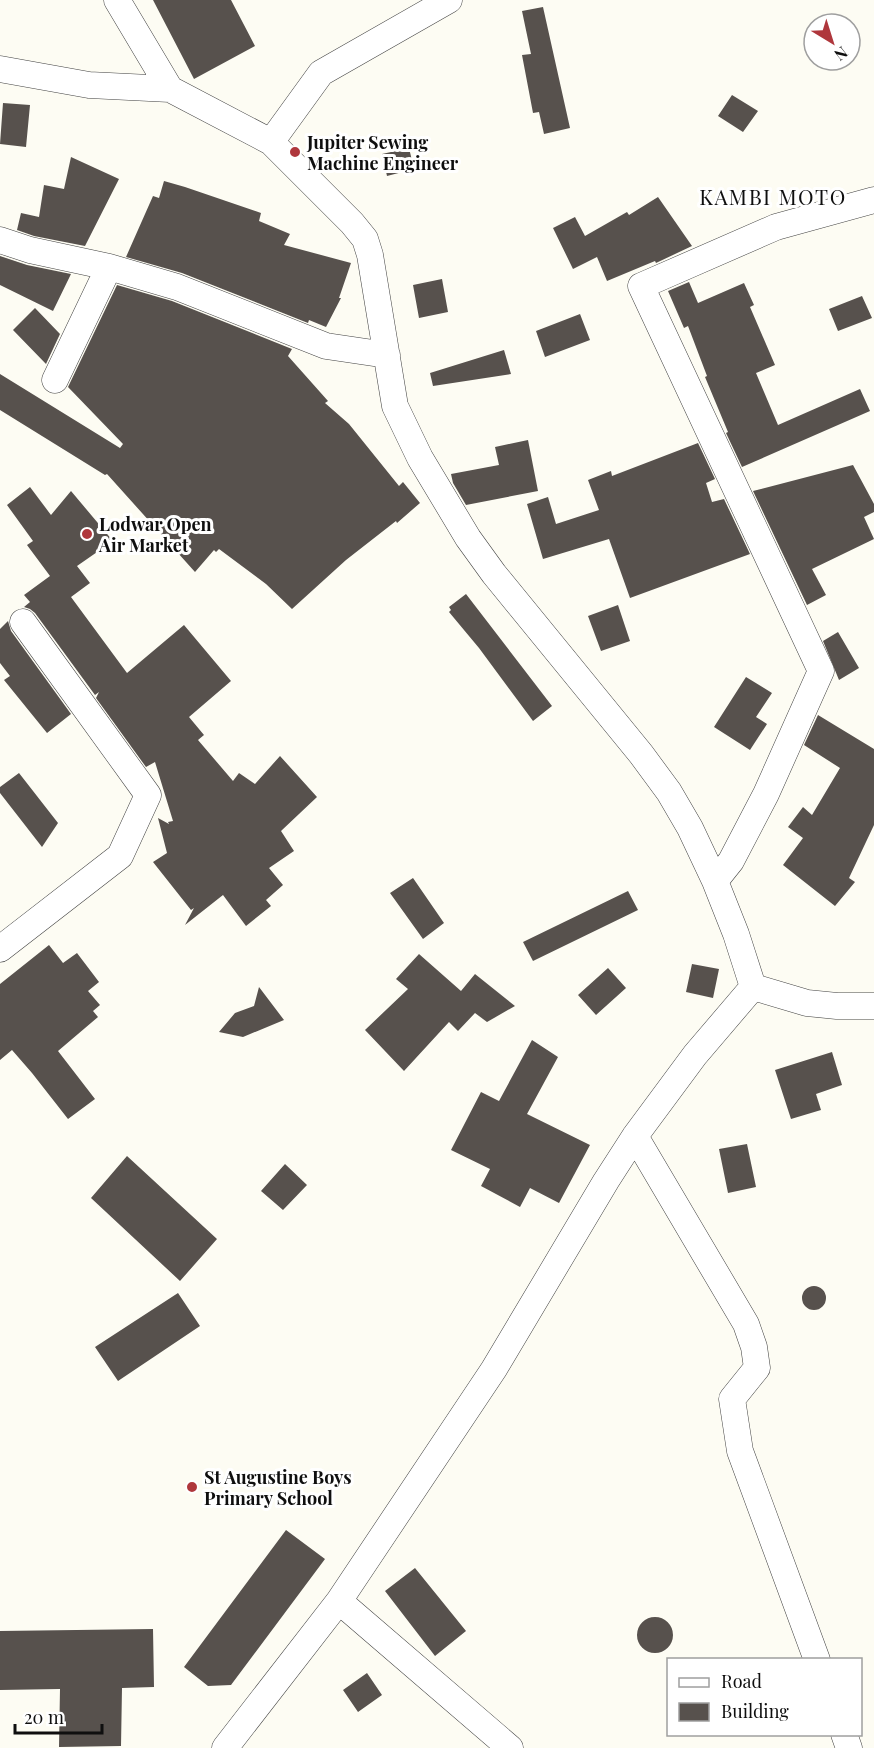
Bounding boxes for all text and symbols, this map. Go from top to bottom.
north arrow [802,12,862,72]
text: N [830,42,853,66]
place label: Jupiter Sewing Machine Engineer [306,130,459,175]
marker: Jupiter Sewing Machine Engineer [288,145,302,159]
district label: KAMBI MOTO [699,182,847,210]
place label: Lodwar Open Air Market [98,512,212,557]
marker: Lodwar Open Air Market [80,527,94,541]
place label: St Augustine Boys Primary School [204,1465,352,1510]
marker: St Augustine Boys Primary School [185,1480,199,1494]
legend [667,1658,862,1736]
text: Road [721,1669,762,1693]
scale bar [15,1697,102,1735]
text: Building [721,1699,789,1723]
text: 20 m [24,1705,64,1729]

